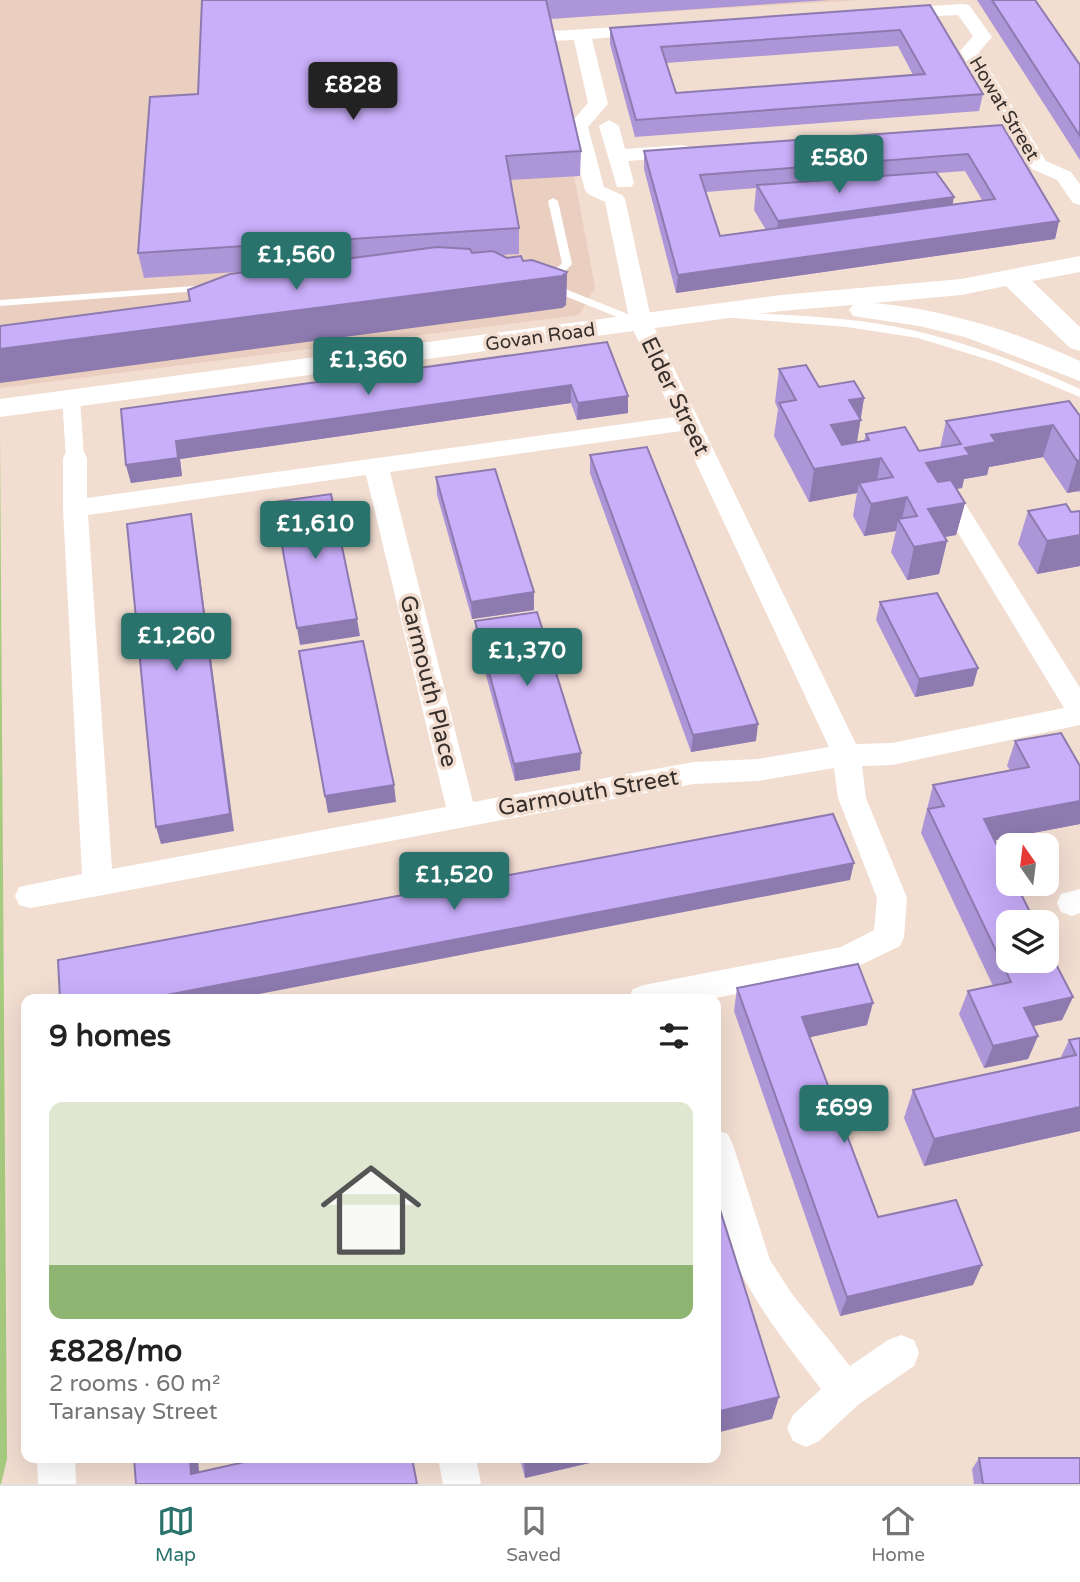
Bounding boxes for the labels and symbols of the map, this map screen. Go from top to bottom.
street label: Howat Street [964,53,1044,164]
pin: £828 [312,62,394,122]
pin: £580 [798,136,880,195]
pin: £1,560 [239,232,353,292]
street label: Govan Road [484,318,596,356]
street label: Elder Street [634,333,716,460]
pin: £1,360 [311,338,425,397]
pin: £1,610 [258,502,372,561]
street label: Garmouth Place [393,592,463,770]
pin: £1,260 [119,614,233,673]
pin: £1,370 [470,628,584,688]
street label: Garmouth Street [496,763,681,823]
north arrow [996,833,1059,896]
pin: £1,520 [397,852,511,912]
pin: £699 [803,1086,885,1145]

